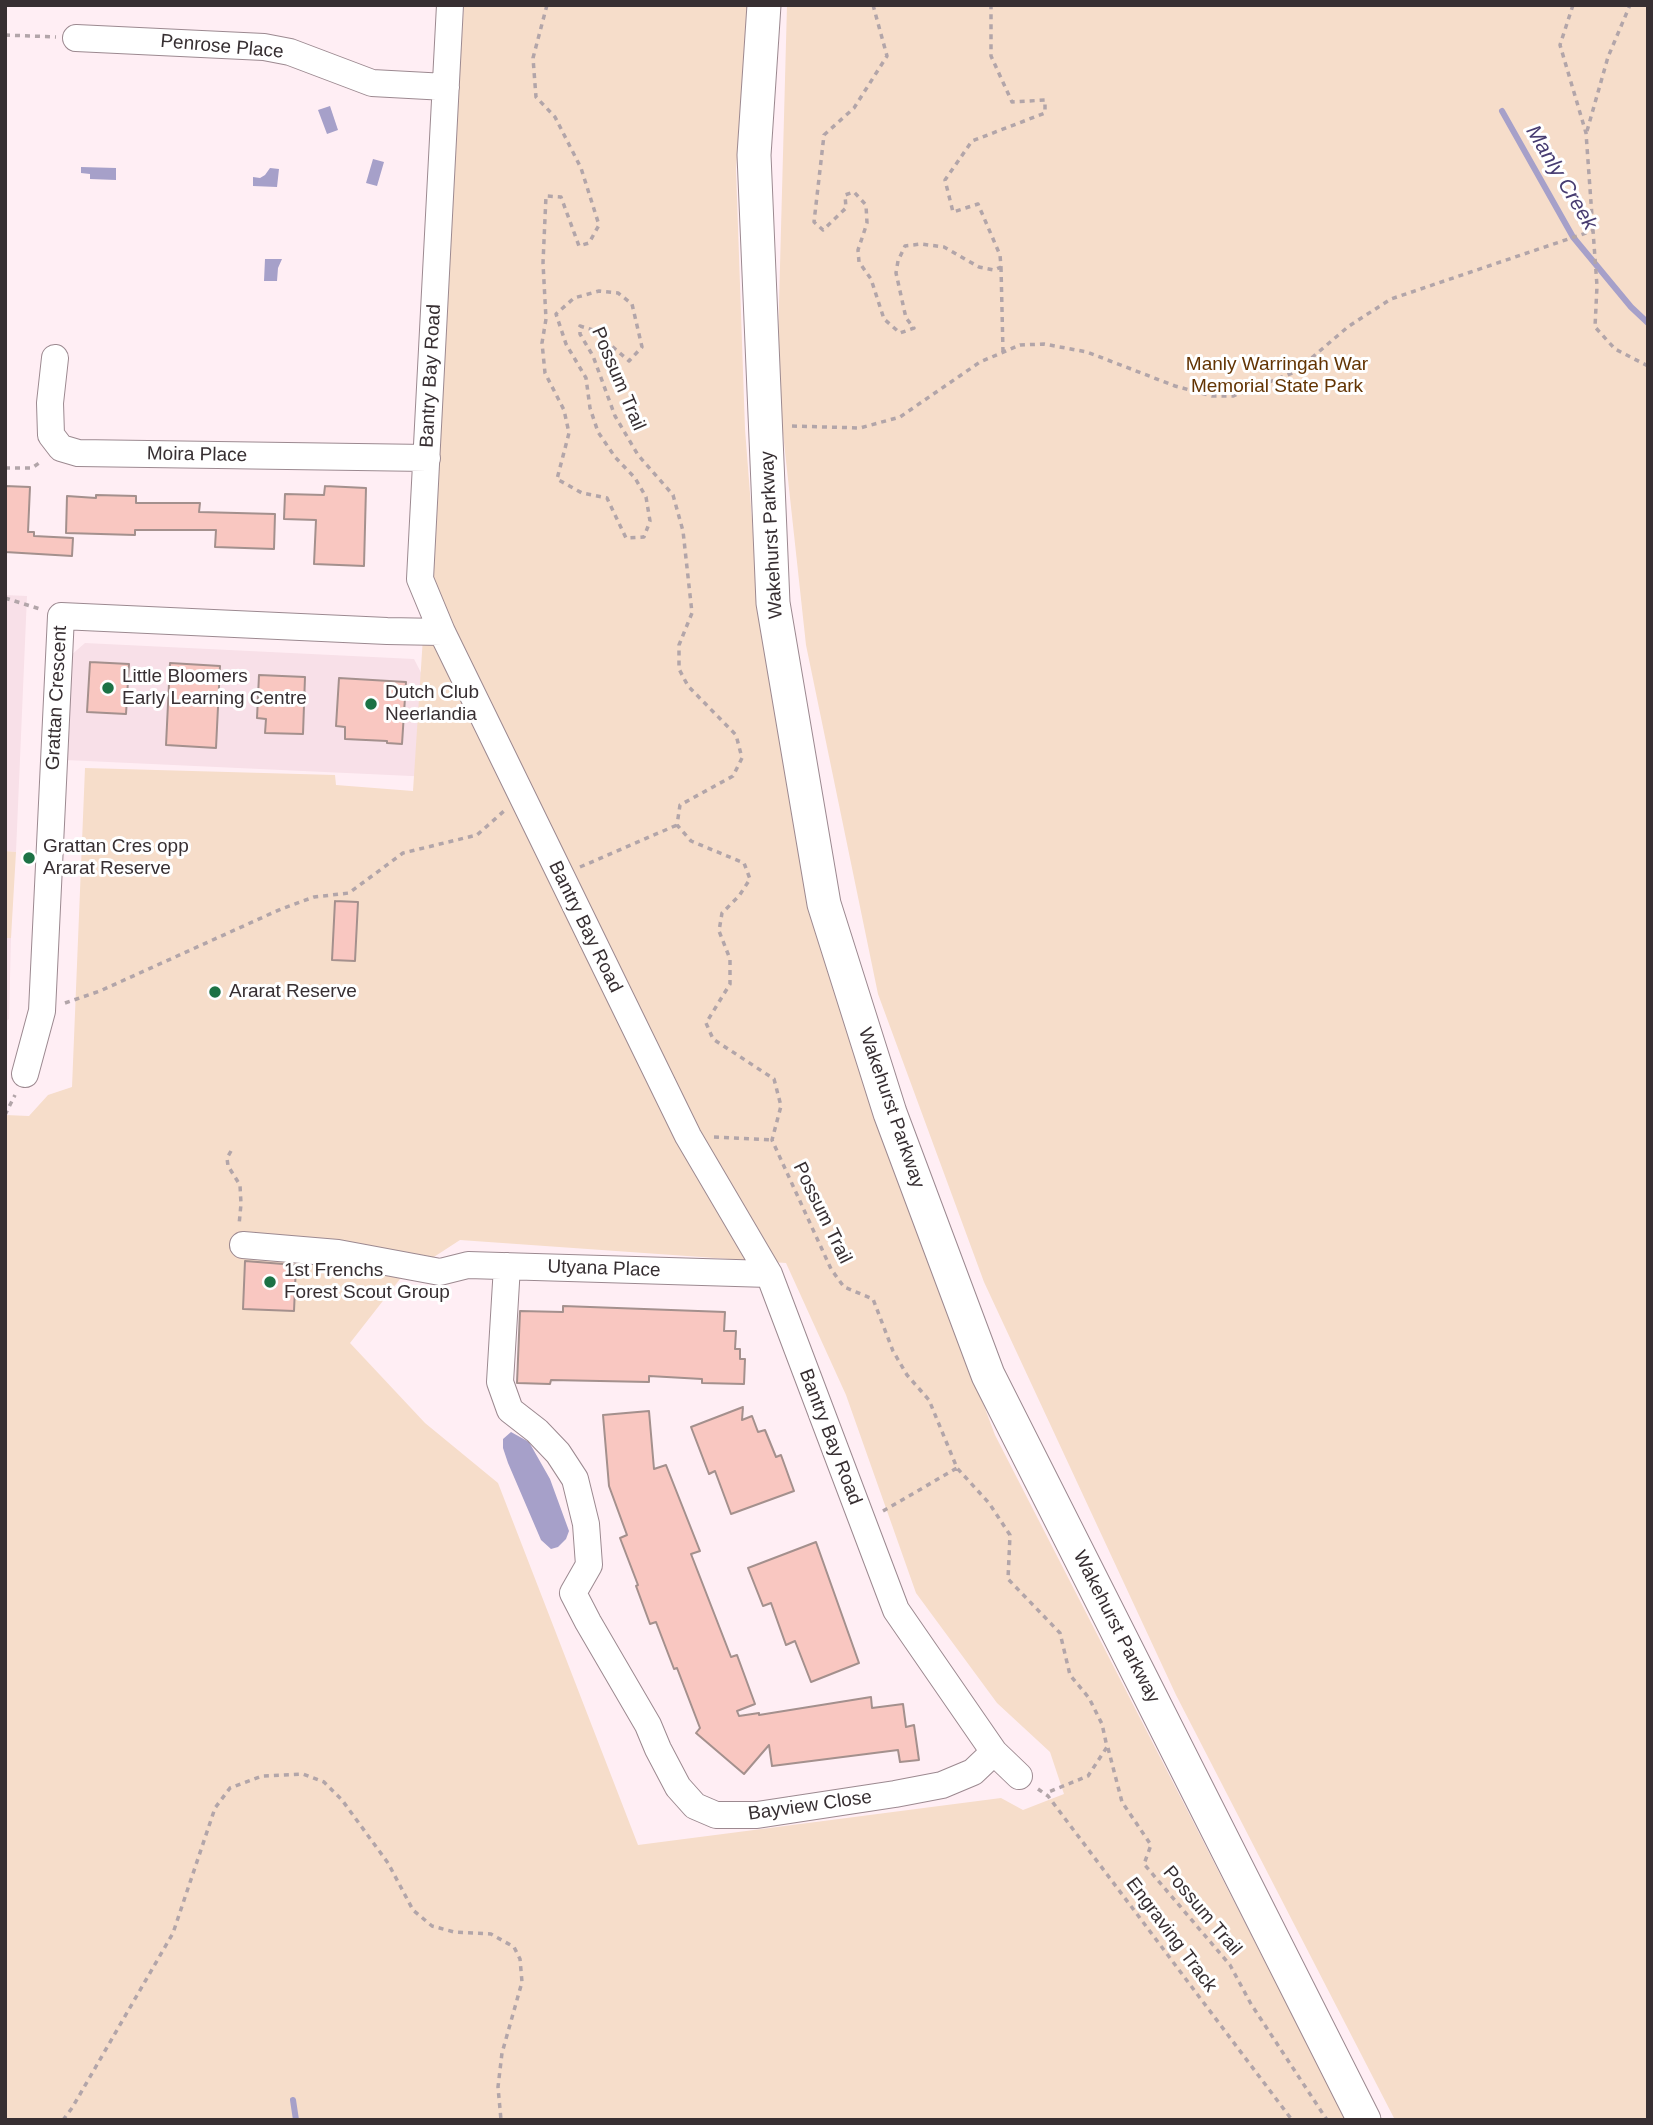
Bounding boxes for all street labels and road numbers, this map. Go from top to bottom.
street label: Penrose Place [159,30,285,64]
street label: Bantry Bay Road [416,304,446,448]
street label: Possum Trail [586,324,650,434]
street label: Moira Place [147,443,247,467]
street label: Wakehurst Parkway [756,450,788,620]
street label: Grattan Crescent [42,625,72,771]
street label: Bantry Bay Road [543,857,627,997]
street label: Wakehurst Parkway [853,1025,929,1191]
street label: Possum Trail [788,1159,856,1267]
street label: Utyana Place [547,1256,661,1282]
street label: Bantry Bay Road [794,1366,866,1508]
street label: Wakehurst Parkway [1068,1547,1164,1707]
street label: Bayview Close [747,1786,873,1826]
street label: Possum Trail [1158,1861,1246,1961]
street label: Engraving Track [1120,1873,1222,1997]

